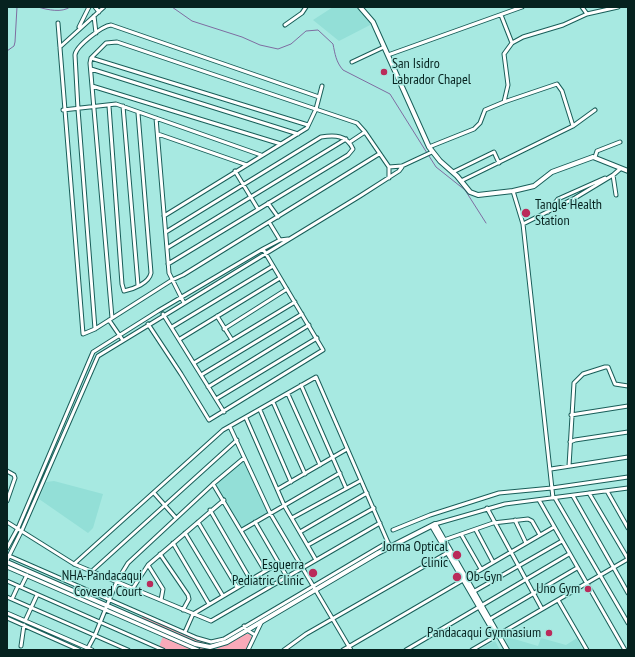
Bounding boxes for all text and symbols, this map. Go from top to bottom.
place label: San Isidro Labrador Chapel [392,56,471,88]
marker: San Isidro Labrador Chapel [379,67,389,77]
place label: Tangle Health Station [535,197,602,230]
marker: Tangle Health Station [520,207,532,219]
place label: Jorma Optical Clinic [383,539,448,572]
marker: Jorma Optical Clinic [451,549,463,561]
place label: Esguerra Pediatric Clinic [232,557,304,590]
marker: Esguerra Pediatric Clinic [307,567,319,579]
place label: NHA-Pandacaqui Covered Court [62,568,142,600]
place label: Ob-Gyn [466,569,502,585]
marker: Ob-Gyn [451,571,463,583]
marker: NHA-Pandacaqui Covered Court [145,579,155,589]
place label: Uno Gym [536,581,580,597]
marker: Uno Gym [583,584,593,594]
place label: Pandacaqui Gymnasium [427,625,541,641]
marker: Pandacaqui Gymnasium [544,628,554,638]

